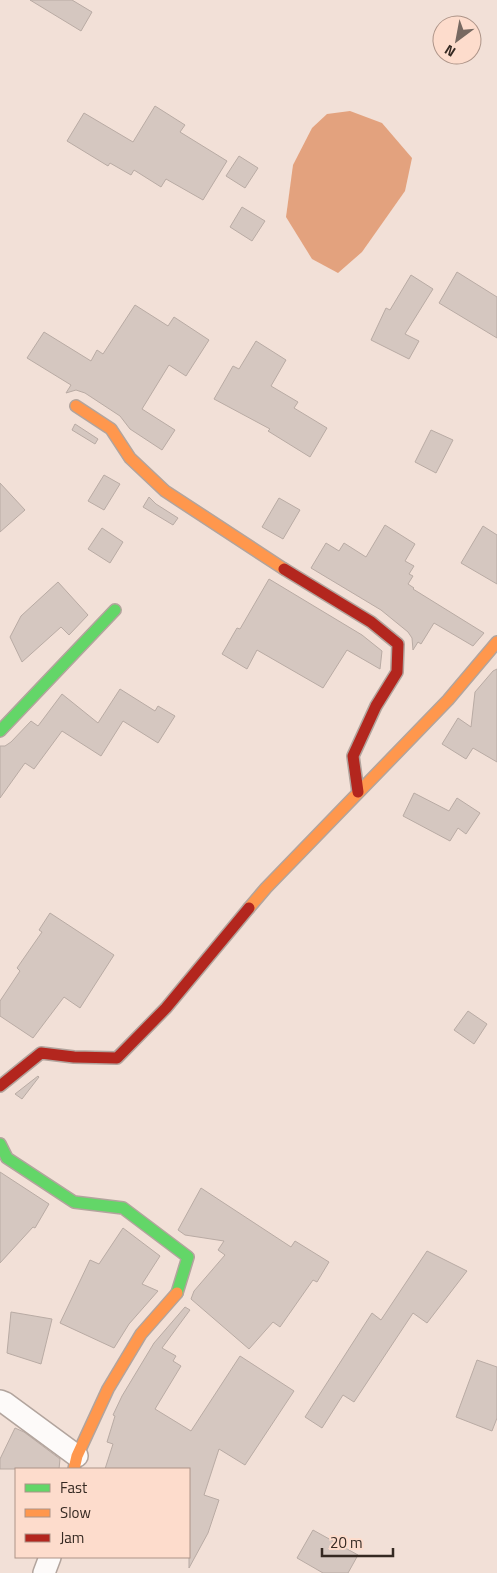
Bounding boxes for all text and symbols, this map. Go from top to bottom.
north arrow [432,15,482,65]
text: N [440,40,460,63]
legend [15,1468,190,1558]
text: Fast [60,1476,88,1499]
text: Slow [60,1501,91,1524]
text: Jam [60,1526,84,1549]
scale bar [322,1526,393,1558]
text: 20 m [330,1531,363,1554]

